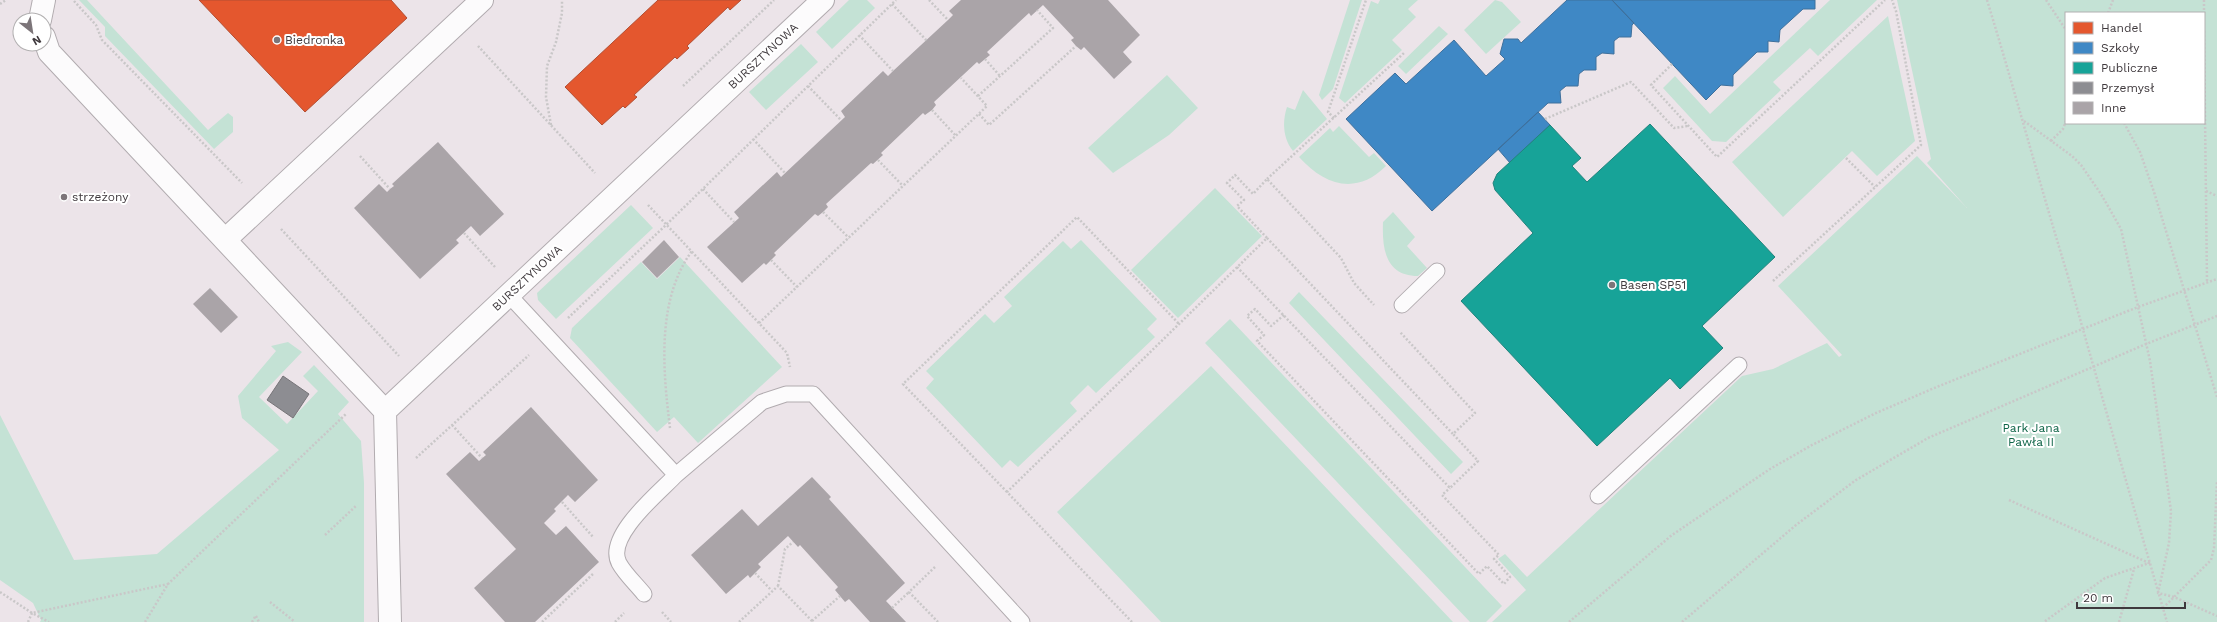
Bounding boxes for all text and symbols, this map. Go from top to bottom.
north arrow [12,12,52,52]
legend [2065,12,2205,124]
street label: BURSZTYNOWA [725,20,801,92]
text: Handel [2101,21,2142,35]
text: N [30,33,44,48]
place label: Biedronka [285,33,343,47]
marker: Biedronka [272,35,282,45]
text: Szkoły [2101,41,2140,55]
text: Publiczne [2101,61,2158,75]
text: Przemysł [2101,81,2155,95]
text: Inne [2101,101,2126,115]
place label: strzeżony [72,190,129,204]
marker: strzeżony [59,192,69,202]
street label: BURSZTYNOWA [489,242,565,314]
place label: Basen SP51 [1620,278,1686,292]
marker: Basen SP51 [1607,280,1617,290]
park label: Park Jana Pawła II [2003,421,2060,449]
scale bar [2077,584,2185,610]
text: 20 m [2083,591,2113,605]

